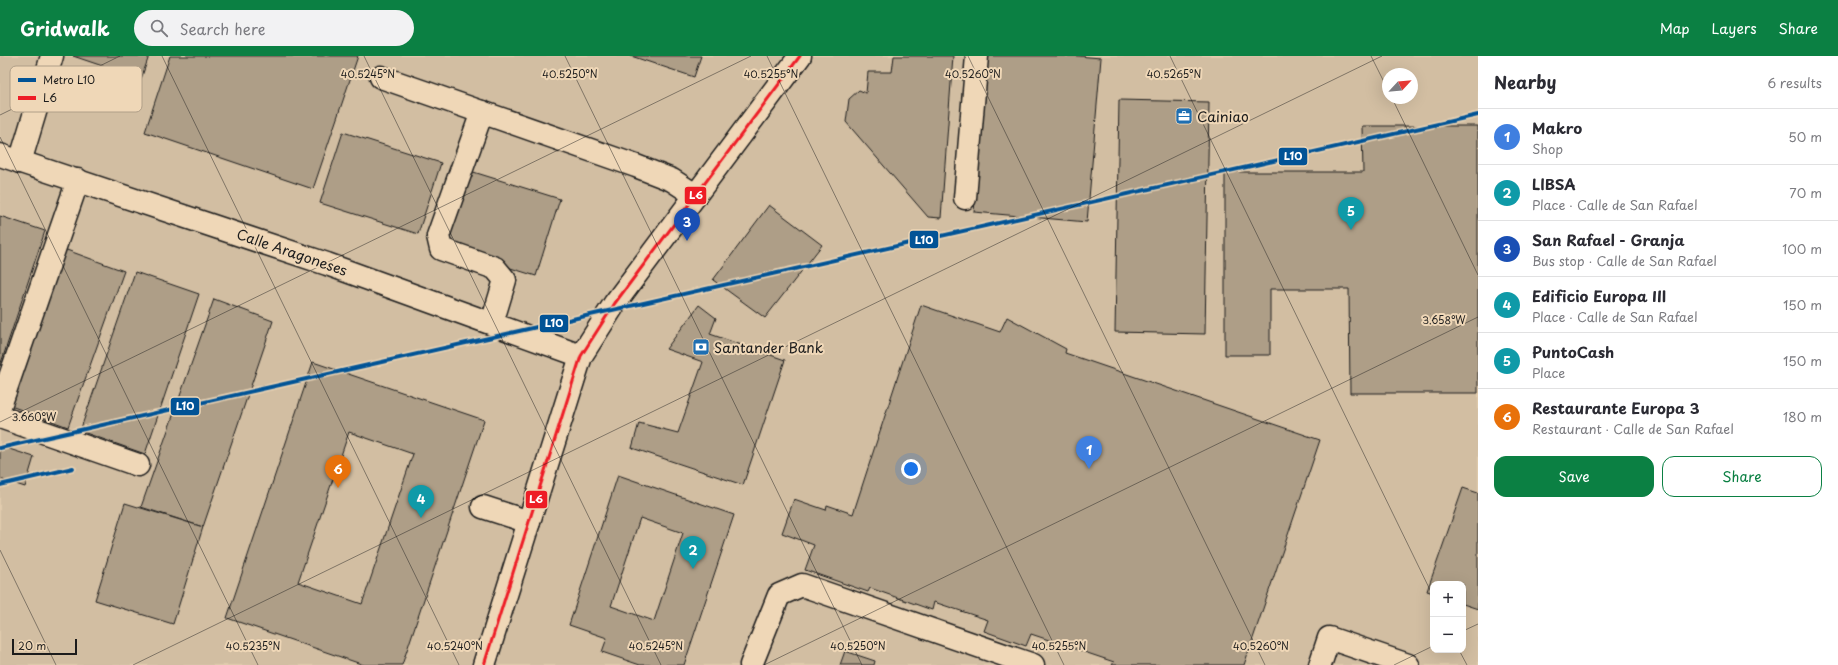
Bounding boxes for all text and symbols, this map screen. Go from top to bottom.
search box [134,10,414,46]
text: Gridwalk [20,14,110,42]
icon: search [148,17,170,39]
text: Search here [180,17,265,40]
text: Map [1660,18,1690,39]
text: Layers [1712,18,1757,39]
text: Share [1779,18,1818,39]
legend [10,66,142,112]
text: 40.5245°N [341,66,395,81]
text: 40.5250°N [542,66,598,81]
text: 40.5255°N [744,66,799,81]
text: 40.5260°N [945,66,1001,81]
text: 40.5265°N [1147,66,1201,81]
north arrow [1382,68,1418,104]
text: Nearby [1494,69,1556,95]
text: Metro L10 [43,71,95,88]
text: 6 results [1767,73,1822,92]
text: L6 [43,89,57,106]
office icon: Cainiao [1174,106,1194,126]
place label: Cainiao [1197,106,1249,127]
text: Makro [1532,116,1582,139]
text: 1 [1504,127,1510,146]
text: 50 m [1788,127,1822,146]
text: Shop [1532,139,1563,158]
line badge: L10 [1278,147,1308,166]
text: L10 [1284,147,1302,164]
text: LIBSA [1532,172,1576,195]
text: 2 [1502,183,1512,202]
text: 70 m [1789,183,1822,202]
line badge: L6 [684,186,707,205]
text: L6 [689,186,703,203]
text: Place · Calle de San Rafael [1532,195,1697,214]
pin: 5 [1338,197,1364,230]
pin: 3 [674,208,700,241]
street label: Calle Aragoneses [234,223,350,281]
text: San Rafael - Granja [1532,228,1685,251]
line badge: L10 [909,230,939,249]
text: L10 [915,231,933,248]
text: 3 [1503,239,1511,258]
text: 100 m [1782,239,1822,258]
text: Bus stop · Calle de San Rafael [1532,251,1717,270]
text: Edificio Europa III [1532,284,1666,307]
text: 4 [1503,295,1511,314]
text: 150 m [1783,295,1822,314]
text: Place · Calle de San Rafael [1532,307,1697,326]
text: 3.658°W [1422,312,1466,327]
line badge: L10 [539,314,569,333]
text: L10 [545,314,563,331]
bank icon: Santander Bank [691,337,711,357]
place label: Santander Bank [714,337,824,358]
text: PuntoCash [1532,340,1614,363]
text: 5 [1503,351,1511,370]
text: 150 m [1783,351,1822,370]
text: Place [1532,363,1565,382]
text: Restaurante Europa 3 [1532,396,1700,419]
line badge: L10 [170,397,200,416]
text: L10 [176,397,194,414]
text: 6 [1502,407,1512,426]
text: 180 m [1783,407,1822,426]
text: 3.660°W [12,409,57,424]
text: Restaurant · Calle de San Rafael [1532,419,1734,438]
pin: 1 [1076,436,1102,469]
pin: 6 [325,455,351,488]
button: Save [1494,456,1654,497]
button: Share [1662,456,1822,497]
your location [901,459,921,479]
pin: 4 [408,485,434,518]
line badge: L6 [525,490,548,509]
text: L6 [529,490,543,507]
pin: 2 [680,536,706,569]
map controls [1430,581,1466,653]
button: + [1430,581,1466,617]
button: − [1430,617,1466,653]
scale bar [12,637,77,656]
text: 20 m [18,637,46,654]
text: 40.5235°N [226,638,280,653]
text: 40.5240°N [427,638,483,653]
text: 40.5245°N [629,638,683,653]
text: 40.5250°N [830,638,886,653]
text: 40.5255°N [1032,638,1087,653]
text: 40.5260°N [1233,638,1289,653]

